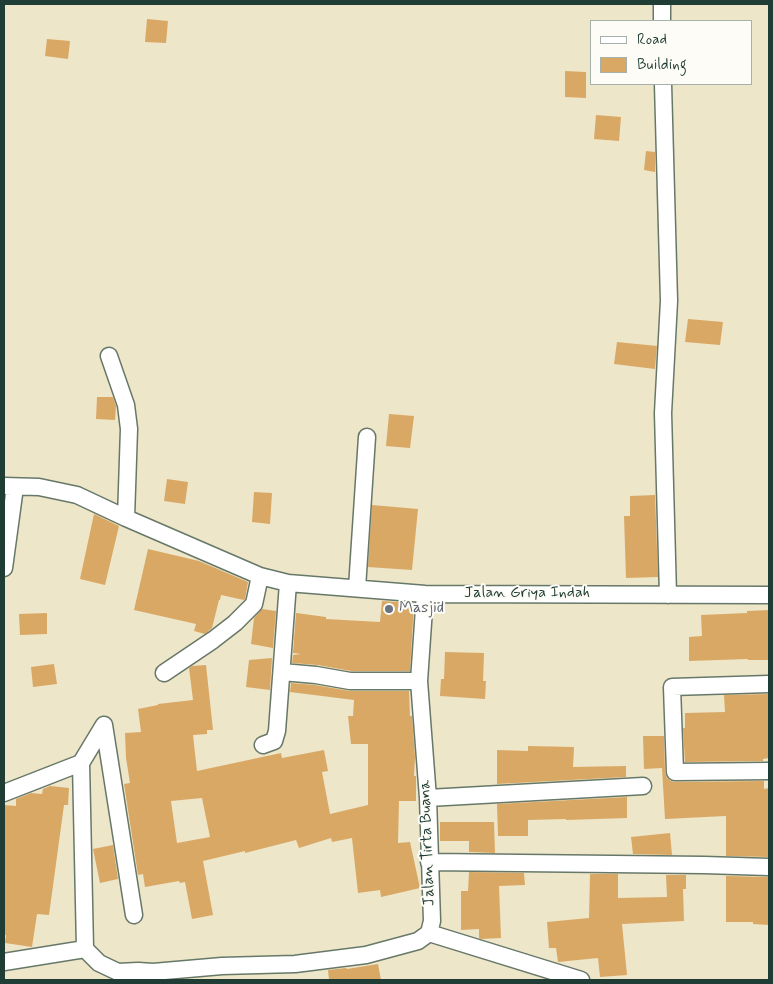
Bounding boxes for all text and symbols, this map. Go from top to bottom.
legend [590,20,753,85]
text: Road [637,30,667,50]
text: Building [637,55,687,75]
street label: Jalan Griya Indah [464,584,590,604]
place label: Masjid [399,599,444,619]
marker: Masjid [383,603,395,615]
street label: Jalan Tirta Buana [416,780,440,906]

